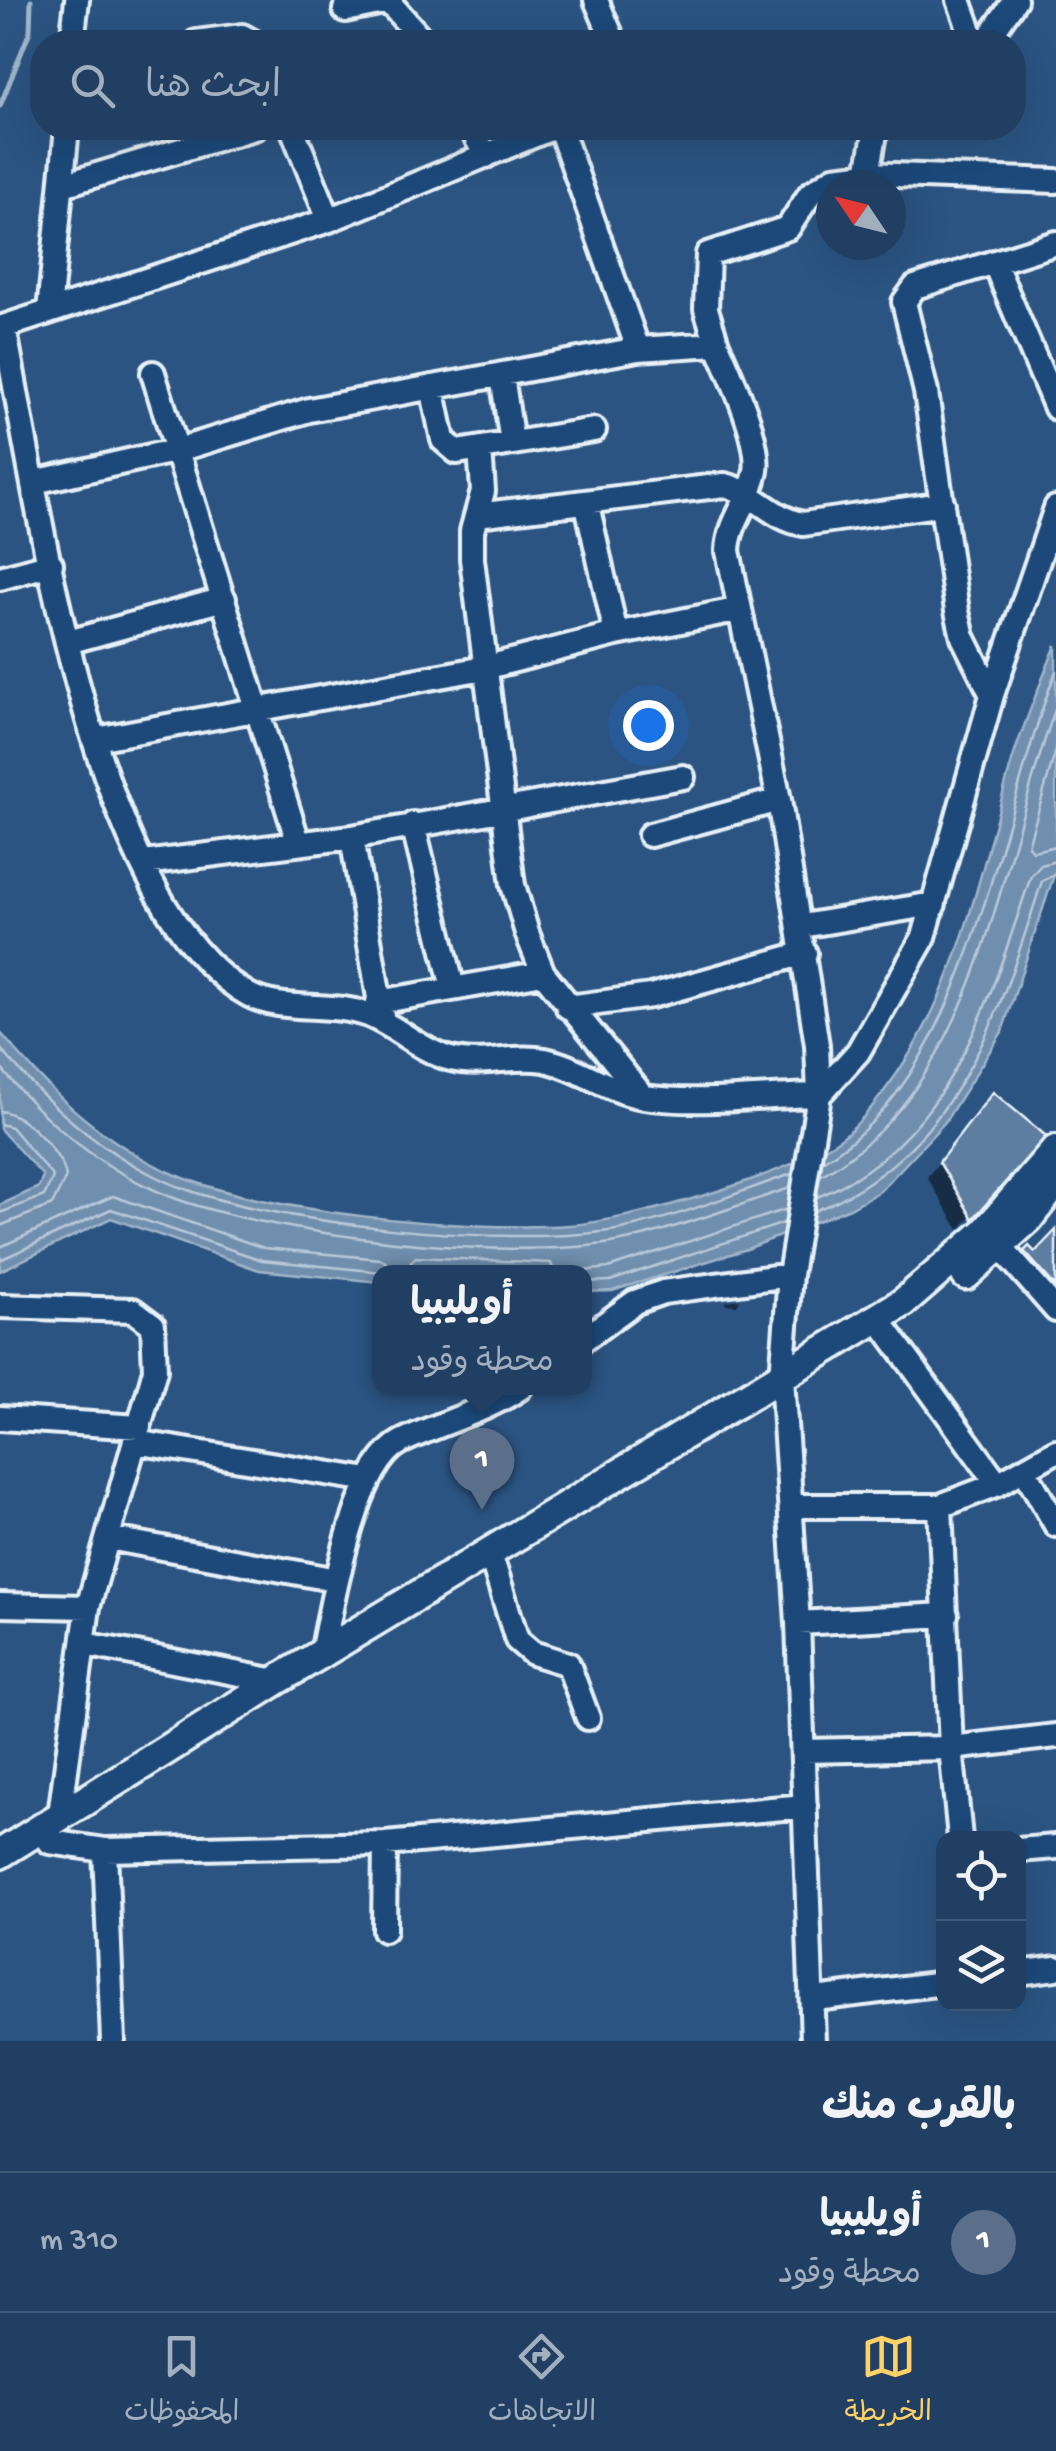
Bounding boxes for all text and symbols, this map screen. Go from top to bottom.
search box [30,30,1026,140]
icon: search [65,58,120,113]
text: ابحث هنا [145,67,281,111]
north arrow [816,170,906,260]
your location [623,700,674,751]
popup [372,1265,592,1395]
text: أويليبيا [410,1285,512,1329]
text: محطة وقود [410,1345,554,1383]
pin: 1 [450,1428,514,1510]
map controls [936,1831,1026,2011]
button: locate [936,1831,1026,1921]
button: layers [936,1921,1026,2011]
text: بالقرب منك [822,2086,1016,2135]
text: أويليبيا [820,2197,921,2241]
text: 310 m [40,2223,118,2261]
text: 1 [977,2223,990,2261]
text: محطة وقود [778,2257,921,2295]
tab: المحفوظات [124,2329,240,2435]
tab: الاتجاهات [488,2329,596,2435]
tab: الخريطة [844,2329,932,2435]

